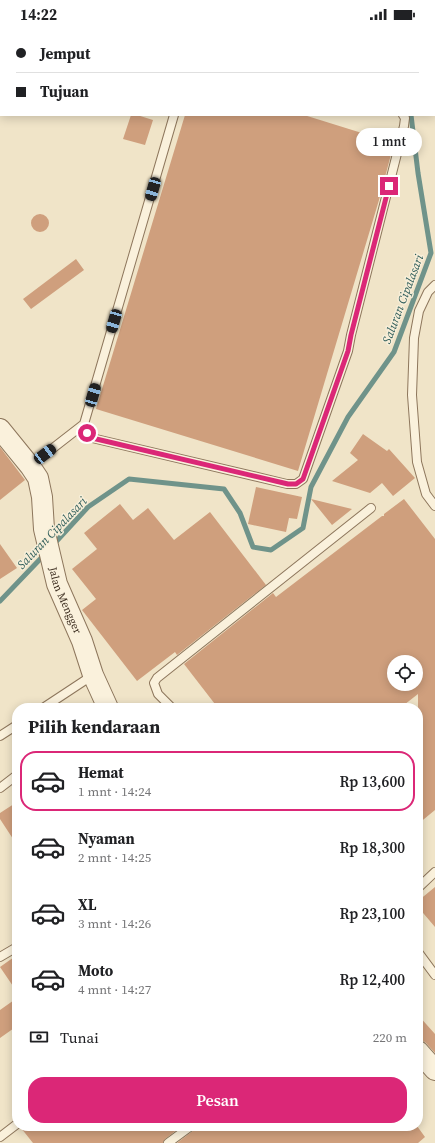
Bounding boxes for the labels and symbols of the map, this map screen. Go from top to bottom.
callout: 1 mnt [356,128,422,156]
car [144,176,162,202]
route end [380,177,398,195]
water label: Saluran Cipalasari [379,252,427,346]
car [105,308,123,334]
car [84,382,102,408]
route start [78,424,96,442]
car [32,442,58,466]
water label: Saluran Cipalasari [14,493,91,572]
street label: Jalan Mengger [45,564,85,636]

